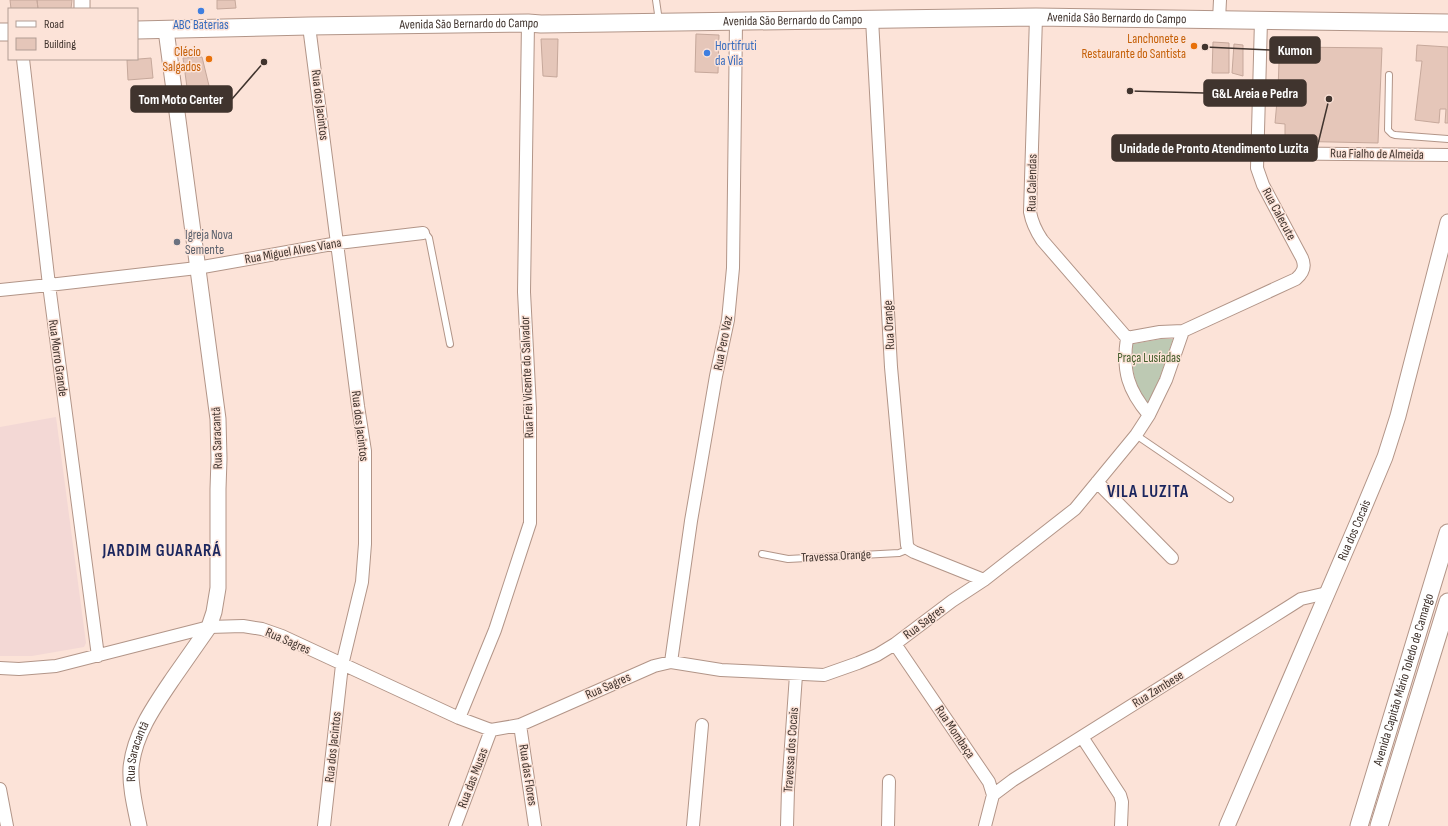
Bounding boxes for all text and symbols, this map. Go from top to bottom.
marker: ABC Baterias [196,6,206,16]
legend [8,8,138,60]
street label: Avenida São Bernardo do Campo [1046,9,1187,27]
street label: Avenida São Bernardo do Campo [722,11,863,29]
street label: Avenida São Bernardo do Campo [398,15,539,33]
text: Road [44,17,64,32]
place label: ABC Baterias [172,17,229,33]
place label: Lanchonete e Restaurante do Santista [1082,31,1186,62]
text: Building [44,37,76,52]
callout: Kumon [1270,37,1320,63]
place label: Hortifruti da Vila [715,38,757,69]
marker: Lanchonete e Restaurante do Santista [1189,41,1199,51]
text: Kumon [1278,42,1312,59]
place label: Clécio Salgados [163,44,201,75]
marker: Hortifruti da Vila [702,48,712,58]
marker: Clécio Salgados [204,54,214,64]
street label: Rua dos Jacintos [308,69,332,142]
callout: G&L Areia e Pedra [1204,80,1306,106]
text: G&L Areia e Pedra [1212,85,1299,102]
callout: Tom Moto Center [131,86,232,112]
text: Tom Moto Center [139,91,224,108]
callout: Unidade de Pronto Atendimento Luzita [1112,135,1317,161]
text: Unidade de Pronto Atendimento Luzita [1119,140,1309,157]
street label: Rua Fialho de Almeida [1330,145,1424,163]
street label: Rua Calendas [1023,154,1041,212]
street label: Rua Calecute [1259,185,1299,243]
place label: Igreja Nova Semente [185,227,233,258]
street label: Rua Miguel Alves Viana [243,235,343,267]
marker: Igreja Nova Semente [172,237,182,247]
street label: Rua Orange [880,300,898,350]
street label: Rua Pero Vaz [710,314,736,372]
street label: Rua Frei Vicente do Salvador [517,315,537,438]
street label: Rua Morro Grande [45,318,71,398]
park label: Praça Lusíadas [1117,350,1181,366]
street label: Rua dos Jacintos [348,390,372,463]
street label: Rua Saracantã [208,407,226,469]
district label: VILA LUZITA [1107,482,1189,502]
street label: Rua dos Cocais [1334,497,1374,563]
district label: JARDIM GUARARÁ [102,541,221,561]
street label: Travessa Orange [801,546,871,566]
street label: Avenida Capitão Mário Toledo de Camargo [1369,591,1437,769]
street label: Rua Sagres [900,601,948,643]
street label: Rua Sagres [263,624,313,658]
street label: Rua Zambese [1129,667,1187,711]
street label: Rua Sagres [583,669,633,703]
street label: Rua Mombaça [931,702,979,762]
street label: Travessa dos Cocais [780,707,802,793]
street label: Rua dos Jacintos [321,711,345,783]
street label: Rua Saracantã [123,718,153,782]
street label: Rua das Flores [515,743,541,807]
street label: Rua das Musas [454,745,492,810]

